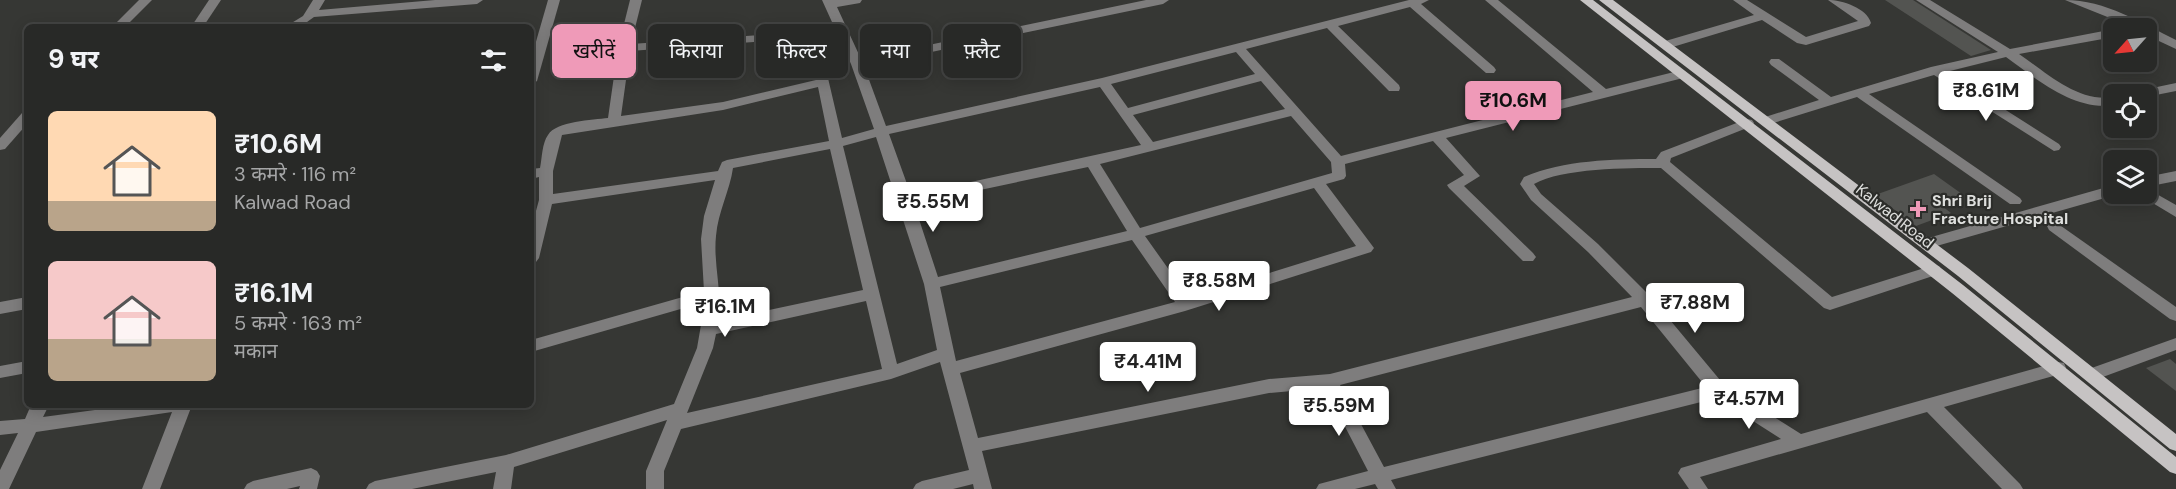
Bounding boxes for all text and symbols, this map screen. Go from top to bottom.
north arrow [2103,18,2157,72]
map controls [2103,18,2157,204]
chip: खरीदें [552,24,636,78]
chip: किराया [648,24,744,78]
chip: फ़िल्टर [756,24,848,78]
chip: नया [860,24,931,78]
chip: फ़्लैट [943,24,1021,78]
text: 9 घर [48,42,99,76]
icon: filters [477,44,510,77]
pin: ₹8.61M [1937,71,2035,122]
text: ₹8.61M [1952,77,2020,103]
pin: ₹10.6M [1464,81,1562,132]
button: locate [2103,84,2157,138]
text: ₹10.6M [1479,87,1547,113]
text: ₹10.6M [234,127,322,161]
icon: home [96,135,168,207]
button: layers [2103,150,2157,204]
text: 3 कमरे · 116 m² [234,161,356,187]
street label: Kalwad Road [1852,179,1938,253]
pin: ₹5.55M [884,182,982,233]
text: ₹5.55M [897,188,969,214]
text: Kalwad Road [234,189,351,215]
place label: Shri Brij Fracture Hospital [1932,190,2068,229]
marker: Shri Brij Fracture Hospital [1909,200,1927,218]
pin: ₹8.58M [1170,261,1268,312]
text: ₹8.58M [1183,267,1255,293]
text: ₹16.1M [234,276,313,310]
pin: ₹7.88M [1646,283,1744,334]
icon: home [96,285,168,357]
pin: ₹16.1M [676,287,774,338]
text: ₹7.88M [1660,289,1730,315]
text: ₹16.1M [695,293,755,319]
text: 5 कमरे · 163 m² [234,310,362,336]
text: मकान [234,338,278,364]
pin: ₹4.41M [1099,342,1197,393]
text: ₹4.41M [1114,348,1182,374]
pin: ₹4.57M [1700,379,1798,430]
text: ₹4.57M [1713,385,1785,411]
pin: ₹5.59M [1290,386,1388,437]
text: ₹5.59M [1303,392,1375,418]

